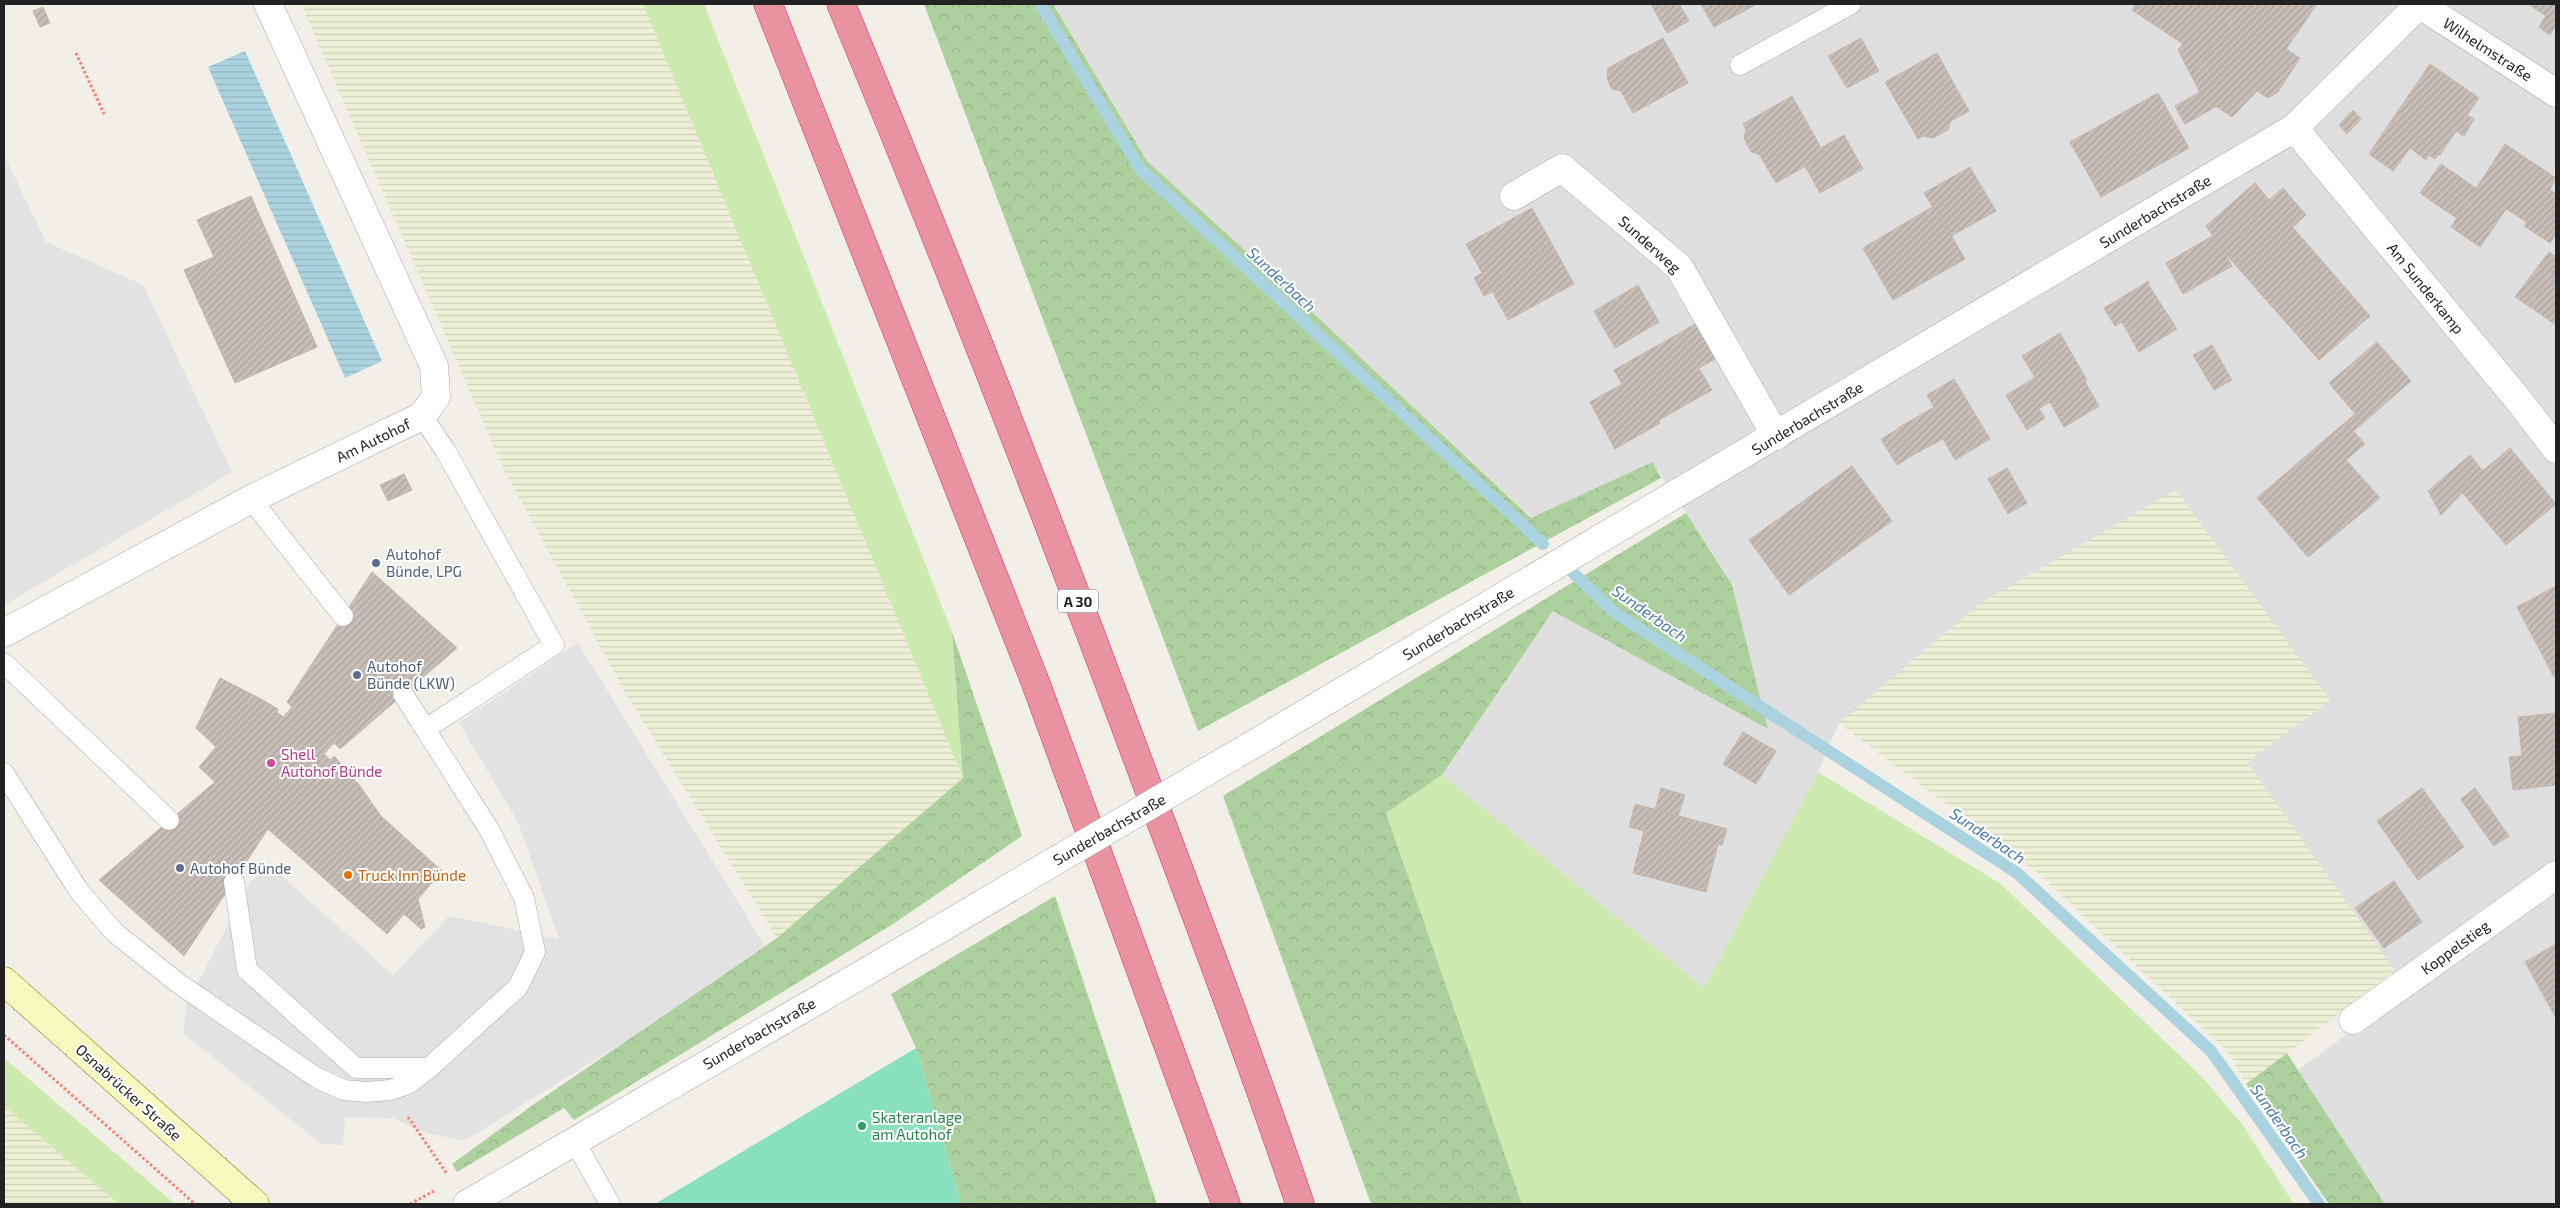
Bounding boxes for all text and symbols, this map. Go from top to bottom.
street label: Wilhelmstraße [2440,14,2536,84]
street label: Sunderbachstraße [2096,171,2214,251]
street label: Sunderweg [1615,212,1685,277]
street label: Am Sunderkamp [2384,239,2468,337]
water label: Sunderbach [1244,242,1320,316]
street label: Sunderbachstraße [1748,378,1866,458]
street label: Am Autohof [333,414,413,466]
place label: Autohof Bünde, LPG [386,545,462,580]
marker: Autohof Bünde, LPG [370,557,382,569]
water label: Sunderbach [1609,580,1691,646]
street label: Sunderbachstraße [1399,583,1517,663]
road number: A 30 [1058,590,1098,612]
place label: Autohof Bünde (LKW) [367,657,455,692]
marker: Autohof Bünde (LKW) [351,669,363,681]
place label: Shell Autohof Bünde [281,745,382,780]
marker: Shell Autohof Bünde [265,757,277,769]
street label: Sunderbachstraße [1050,789,1168,869]
water label: Sunderbach [1947,803,2029,867]
place label: Autohof Bünde [190,859,291,877]
marker: Autohof Bünde [174,862,186,874]
place label: Truck Inn Bünde [358,866,466,884]
marker: Truck Inn Bünde [342,869,354,881]
street label: Koppelstieg [2417,916,2493,978]
street label: Sunderbachstraße [700,993,818,1073]
street label: Osnabrücker Straße [72,1040,186,1144]
water label: Sunderbach [2247,1080,2313,1162]
place label: Skateranlage am Autohof [872,1108,962,1143]
marker: Skateranlage am Autohof [856,1120,868,1132]

